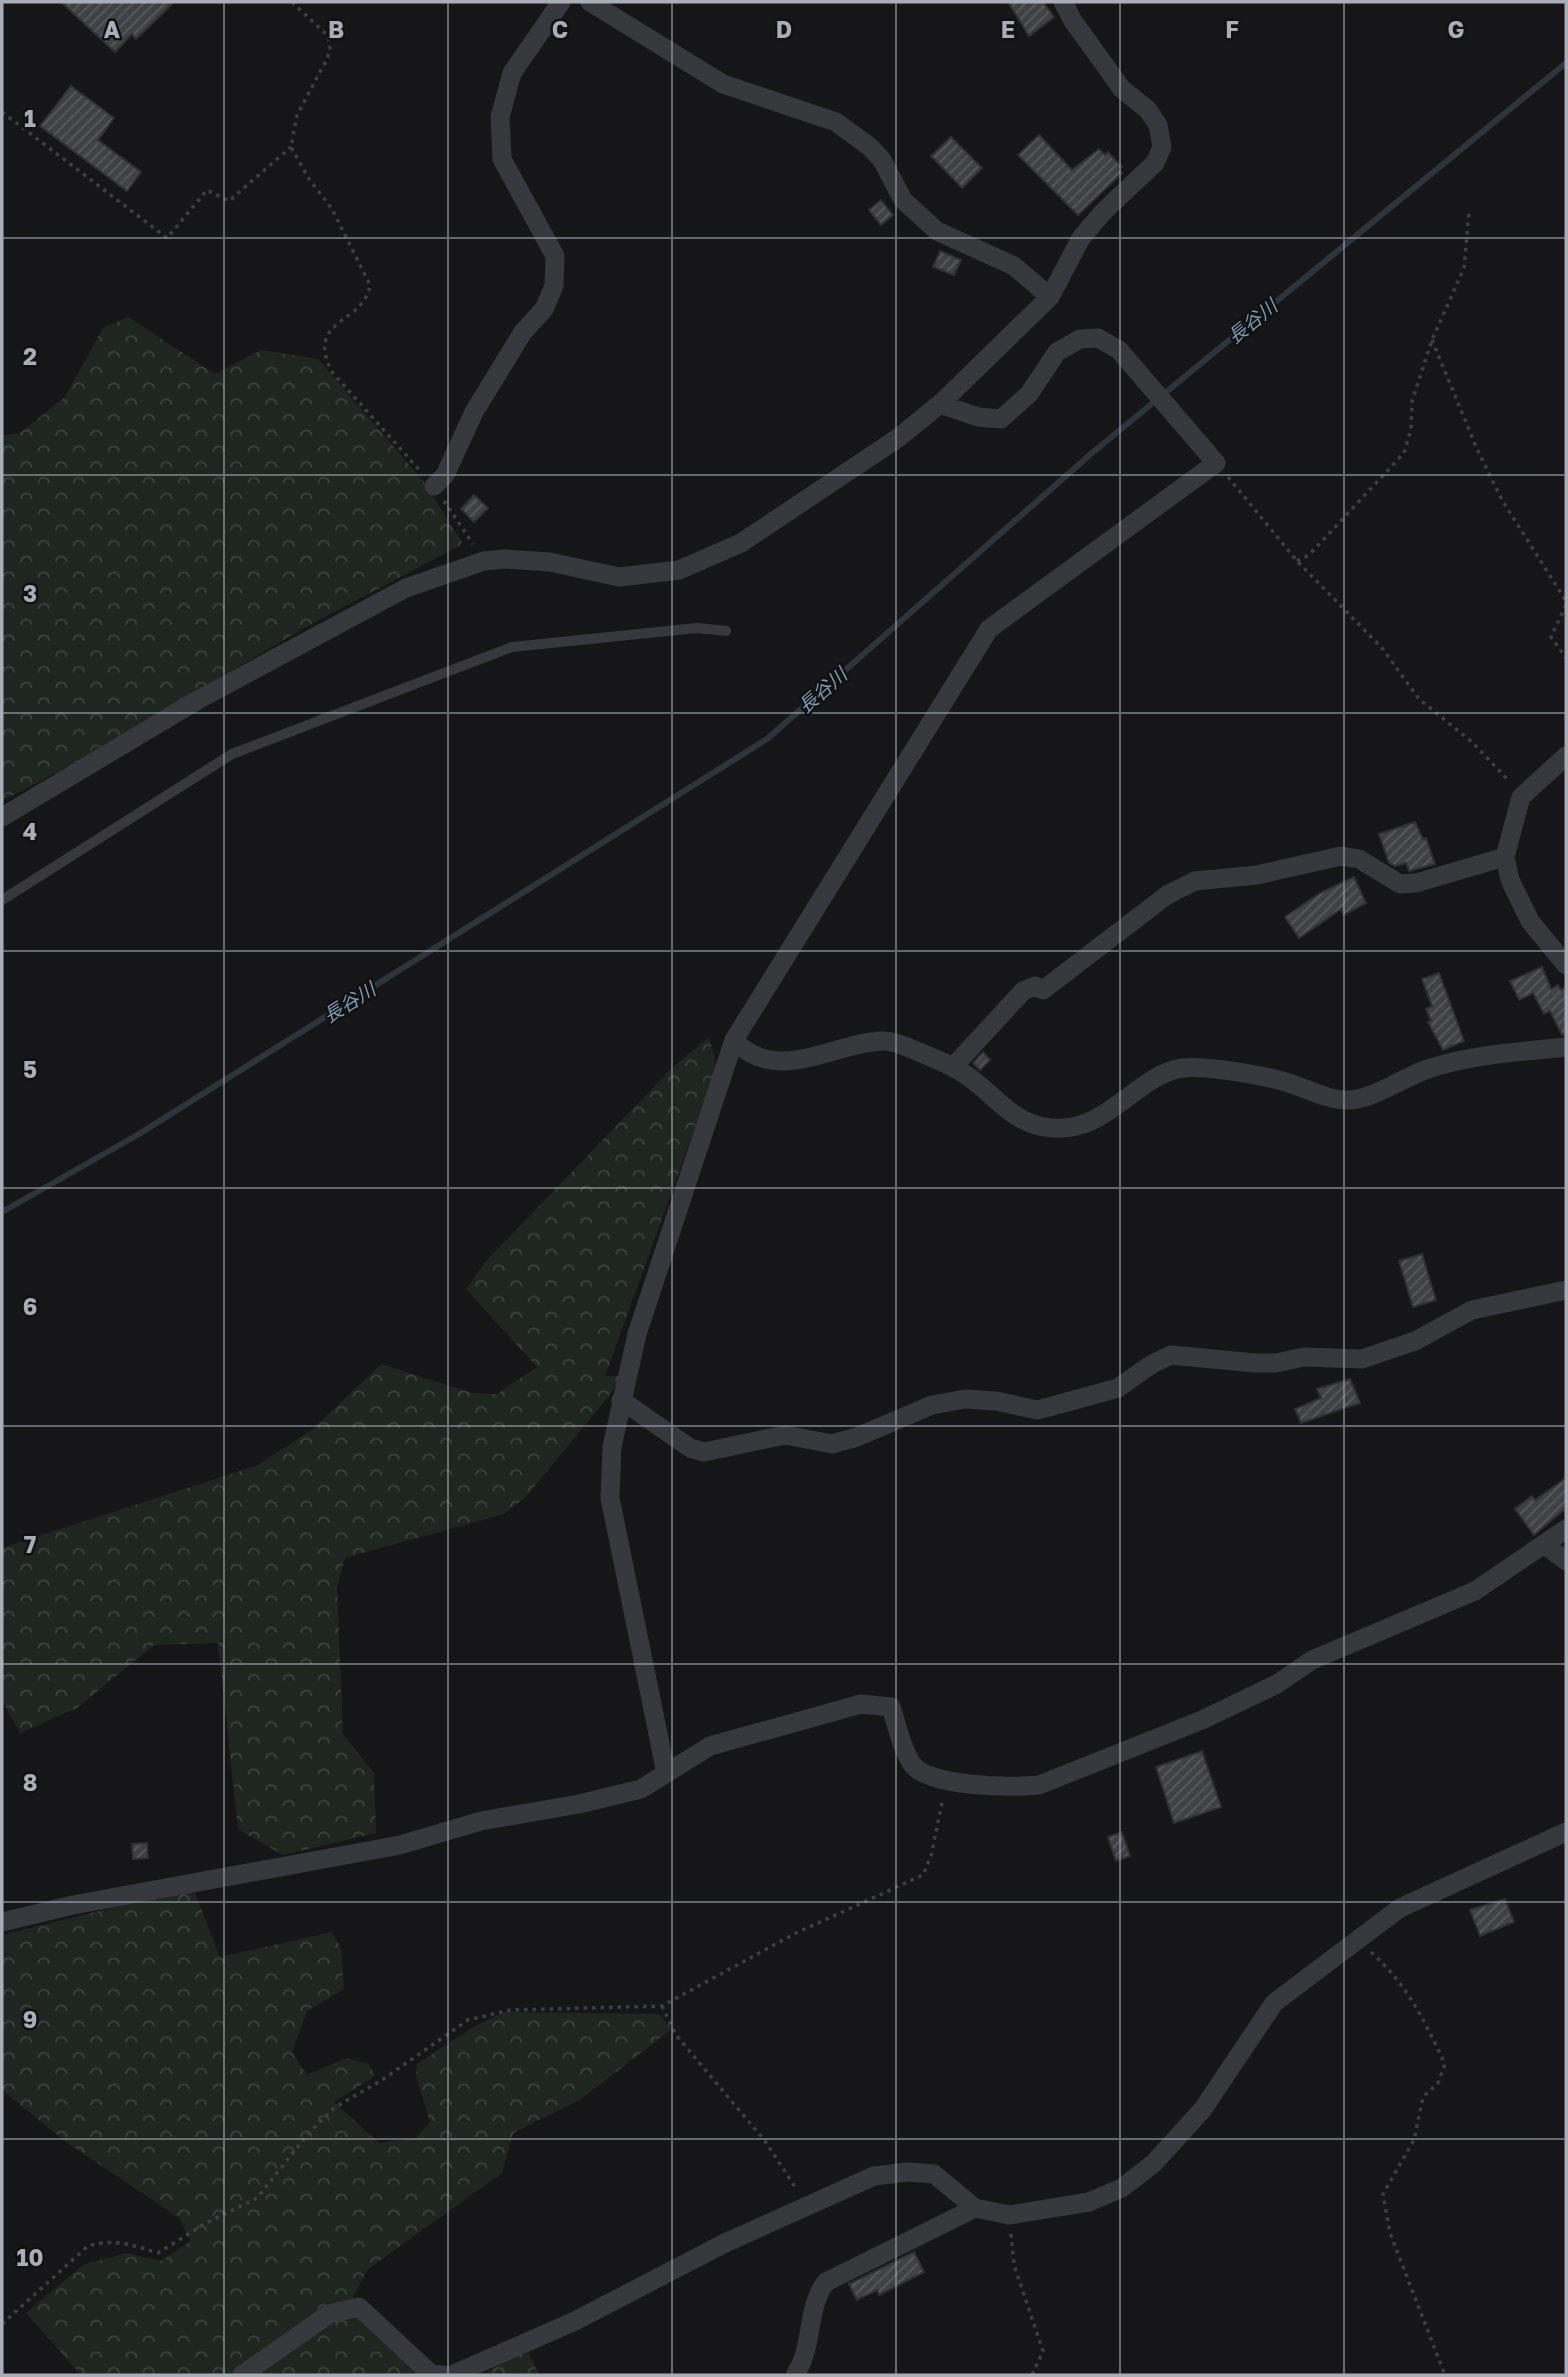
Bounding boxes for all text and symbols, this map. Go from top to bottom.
text: A [104,15,121,43]
text: B [328,15,344,43]
text: C [552,15,568,43]
text: D [776,15,792,43]
text: E [1001,15,1015,43]
text: F [1225,15,1239,43]
text: G [1448,15,1464,43]
text: 1 [24,104,36,132]
water label: 長谷川 [1223,293,1283,348]
text: 2 [23,342,37,370]
text: 3 [23,579,37,607]
water label: 長谷川 [793,661,853,717]
text: 4 [23,817,37,845]
water label: 長谷川 [319,976,381,1027]
text: 5 [23,1055,37,1083]
text: 6 [23,1292,37,1320]
text: 7 [24,1530,36,1558]
text: 8 [23,1768,37,1796]
text: 9 [23,2005,37,2033]
text: 10 [17,2243,43,2271]

